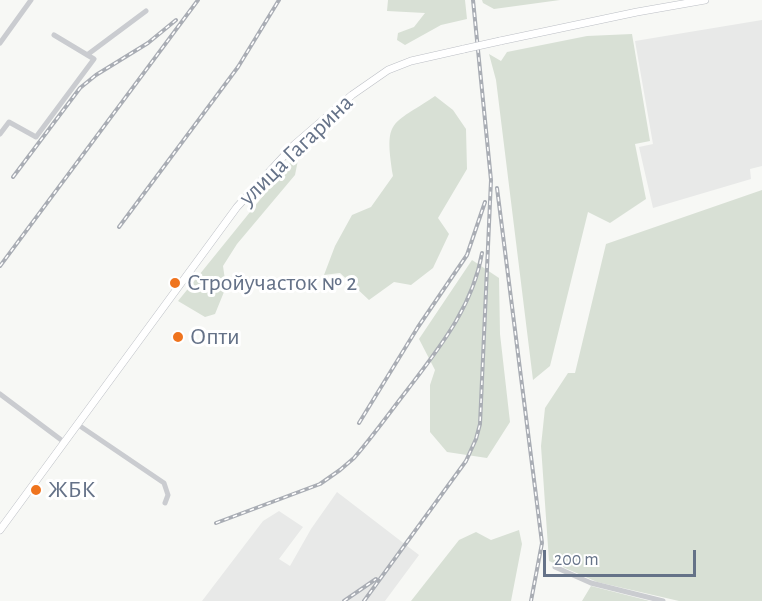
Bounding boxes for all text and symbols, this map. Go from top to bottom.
street label: улица Гагарина [233,88,359,212]
place label: Стройучасток № 2 [187,269,357,297]
marker: Стройучасток № 2 [168,276,182,290]
place label: Опти [190,323,240,351]
marker: Опти [171,330,185,344]
place label: ЖБК [48,476,96,504]
marker: ЖБК [29,483,43,497]
scale bar [546,538,699,576]
text: 200 m [554,551,599,569]

